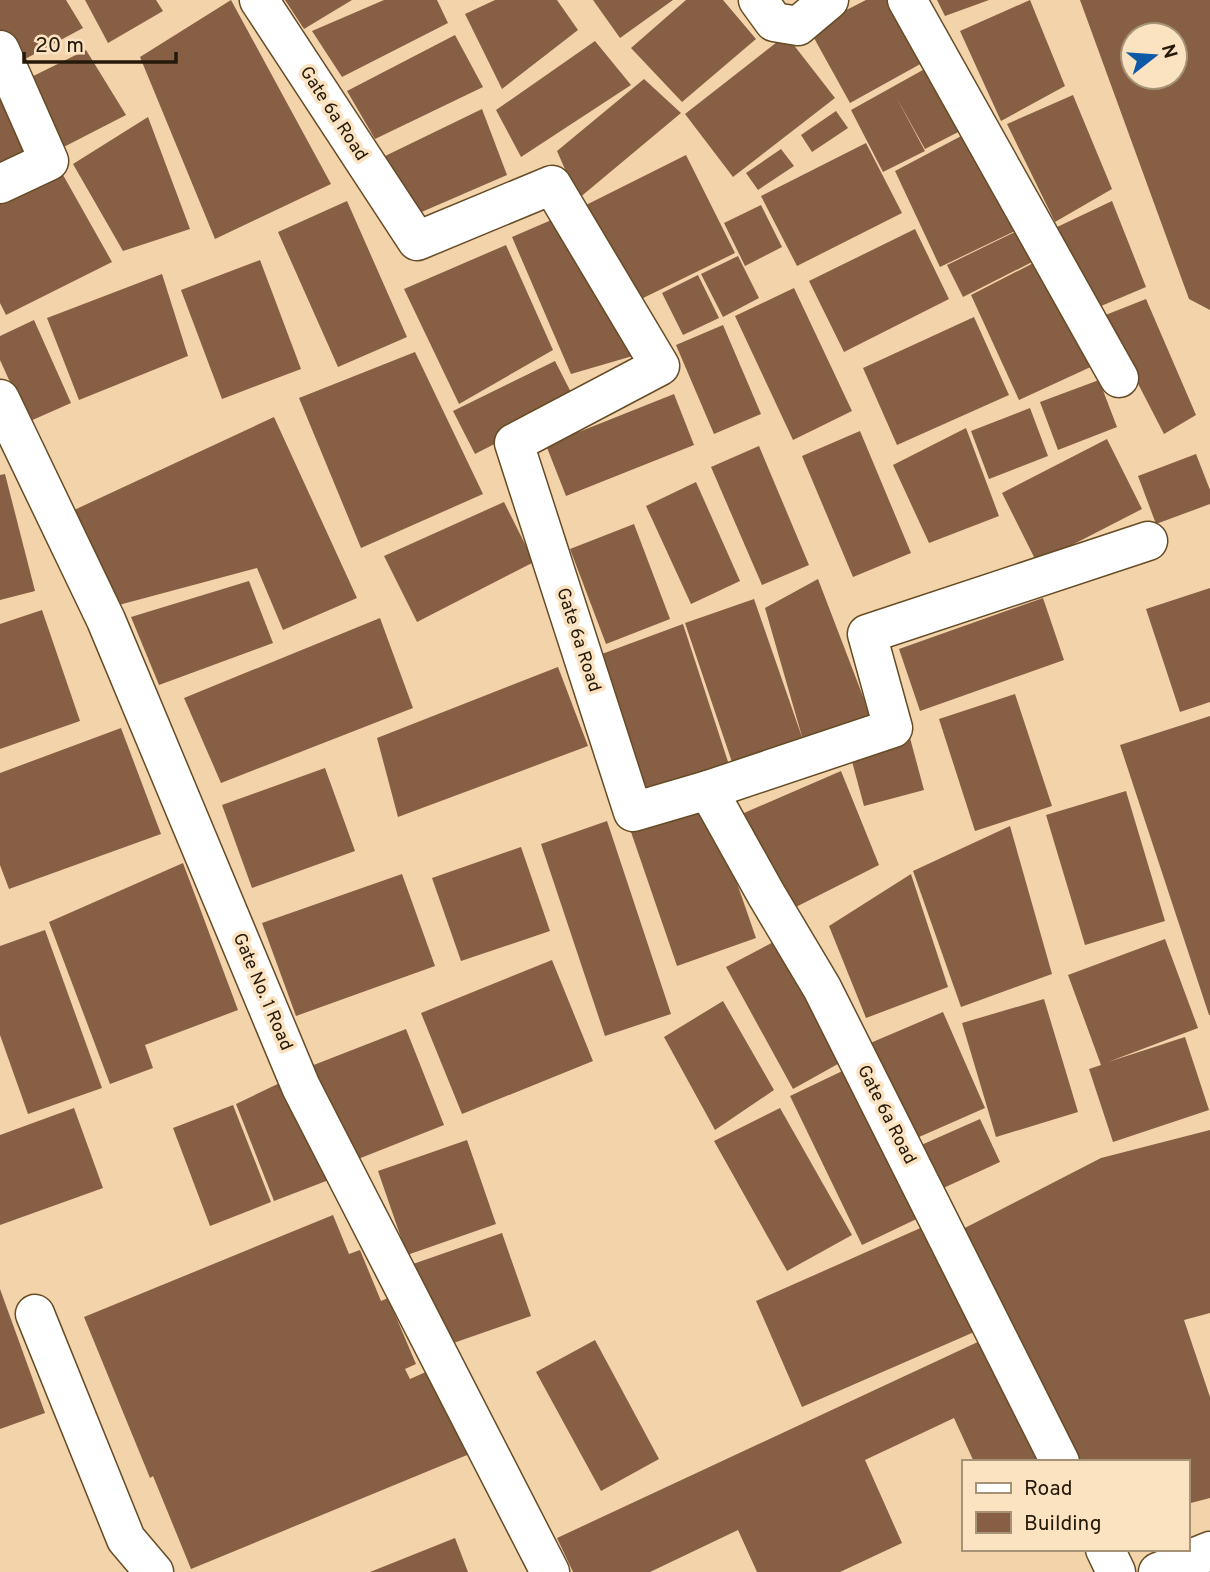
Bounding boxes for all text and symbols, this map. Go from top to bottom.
scale bar [24,21,177,65]
north arrow [1119,21,1189,91]
text: 20 m [35,33,84,60]
text: N [1155,42,1182,62]
street label: Gate 6a Road [294,62,372,166]
street label: Gate 6a Road [550,585,606,695]
street label: Gate No. 1 Road [227,930,297,1054]
street label: Gate 6a Road [851,1062,921,1168]
legend [962,1460,1189,1551]
text: Road [1024,1476,1073,1503]
text: Building [1024,1511,1102,1538]

